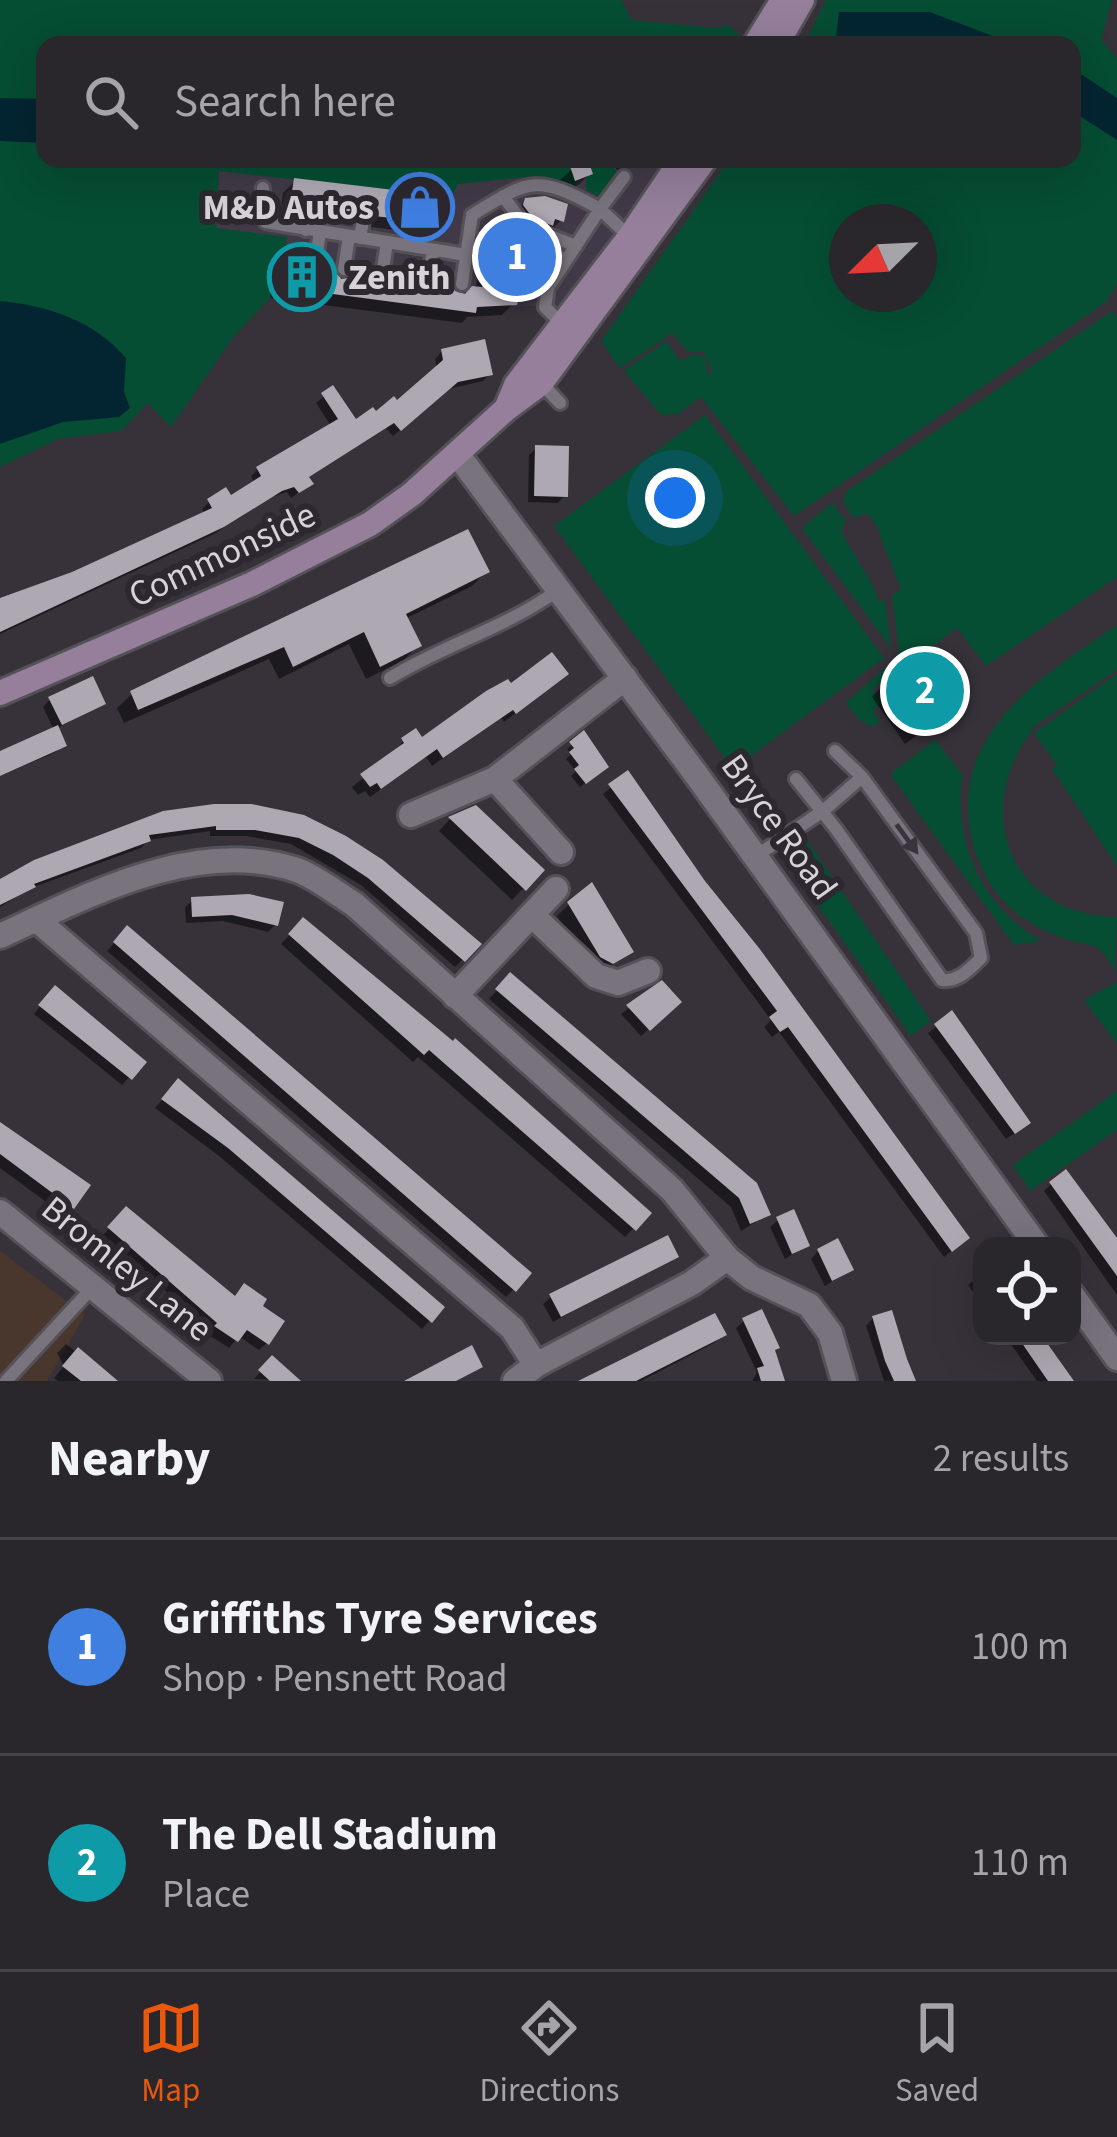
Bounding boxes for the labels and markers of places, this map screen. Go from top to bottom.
shop icon: M&D Autos [385,172,455,242]
place label: M&D Autos [203,182,374,233]
pin: 1 [478,212,556,302]
building icon: Zenith [267,242,337,312]
place label: Zenith [348,252,451,303]
pin: 2 [886,646,964,736]

